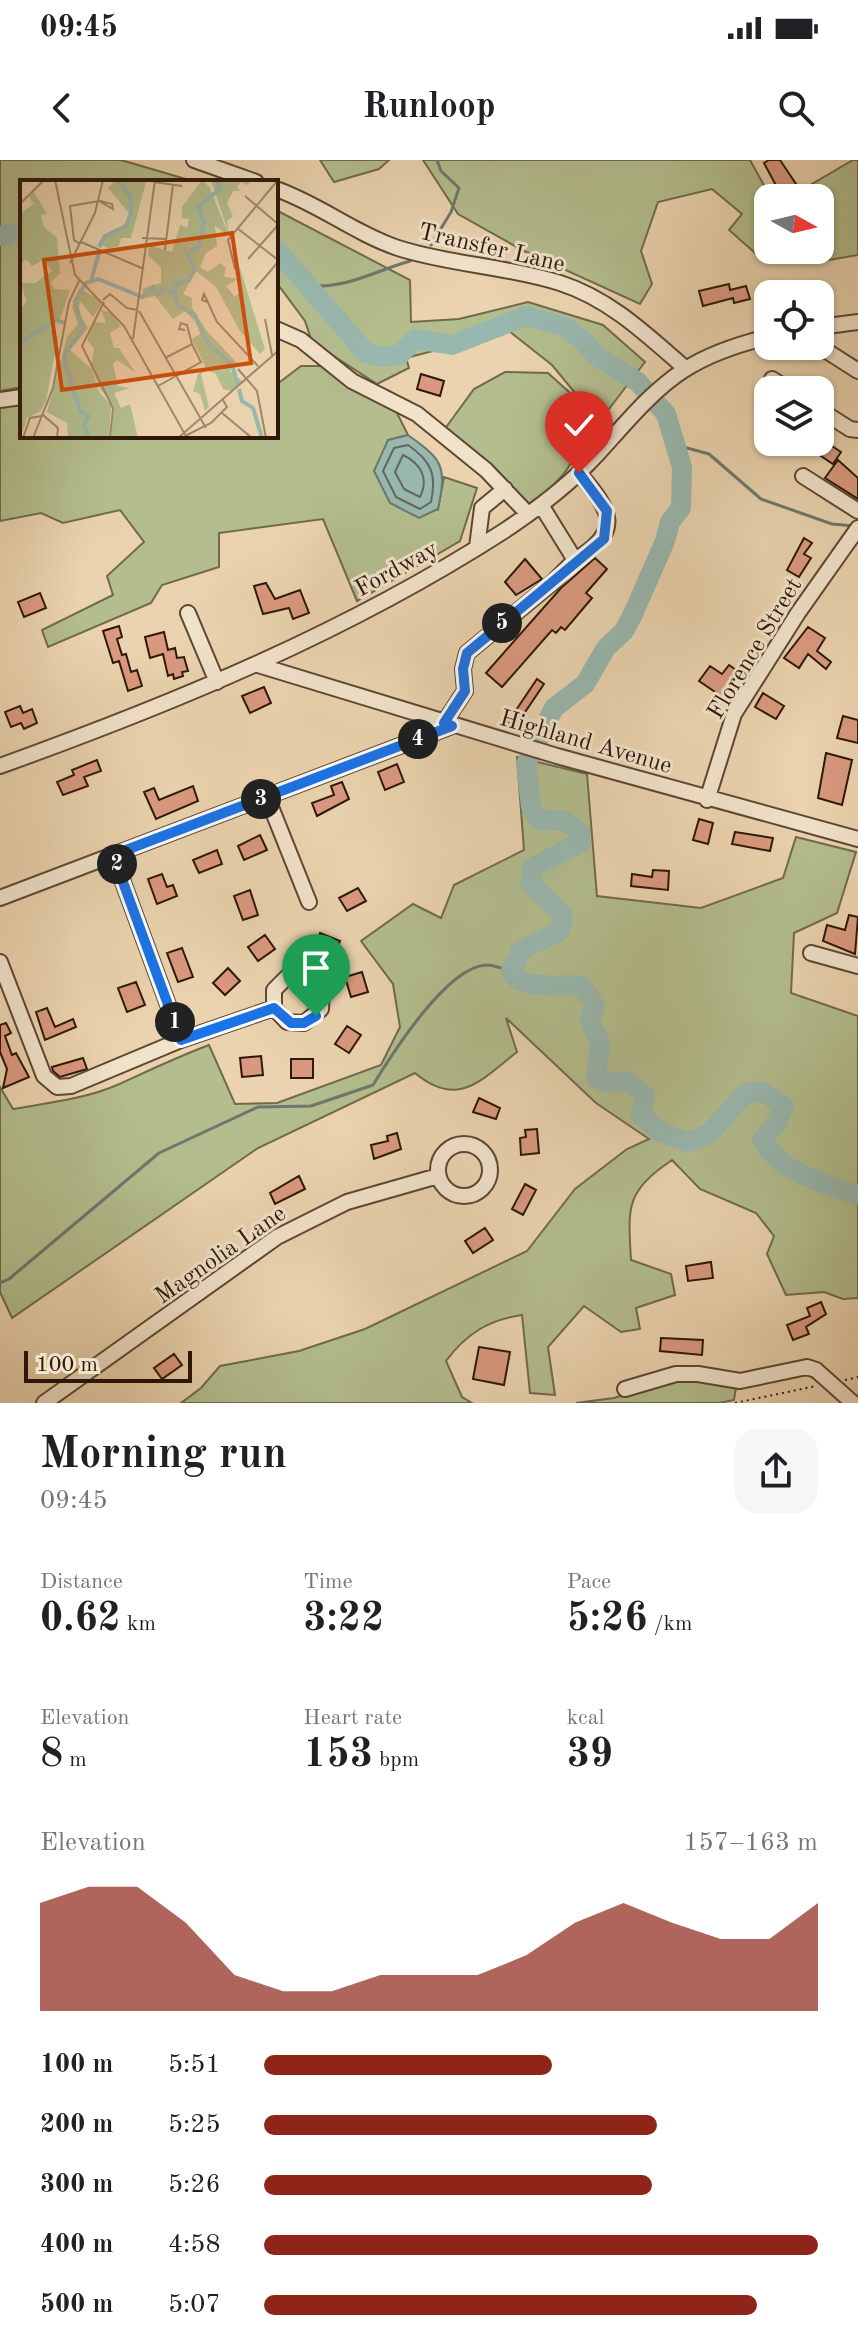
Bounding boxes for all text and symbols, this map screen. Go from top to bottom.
text: 09:45 [40,13,118,43]
icon: back [40,86,84,130]
icon: search [774,86,818,130]
text: Runloop [362,90,496,126]
inset map [20,180,278,438]
north arrow [754,184,834,264]
map controls [754,184,834,456]
street label: Transfer Lane [416,220,567,277]
button: locate [754,280,834,360]
button: layers [754,376,834,456]
pin [545,391,613,473]
icon: check [557,403,601,447]
street label: Fordway [351,537,443,602]
street label: Florence Street [704,574,807,724]
pin: 5 [482,603,522,643]
text: 5 [496,612,508,634]
street label: Highland Avenue [496,707,674,779]
pin: 4 [398,719,438,759]
text: 4 [412,728,424,750]
pin: 3 [241,779,281,819]
text: 3 [255,788,267,810]
pin: 2 [97,844,137,884]
text: 2 [111,853,123,875]
pin [282,934,350,1016]
icon: arrive [294,946,338,990]
pin: 1 [155,1002,195,1042]
text: 1 [169,1011,181,1033]
street label: Magnolia Lane [151,1202,291,1309]
scale bar [24,1347,192,1383]
text: 100 m [36,1354,98,1376]
button: share [734,1429,818,1513]
text: Morning run [40,1433,287,1477]
text: 09:45 [40,1488,108,1514]
text: Distance [40,1571,123,1593]
text: Time [303,1571,353,1593]
text: Pace [567,1571,611,1593]
text: 0.62 [40,1600,121,1640]
text: 3:22 [303,1600,384,1640]
text: 5:26 [567,1600,647,1640]
text: km [121,1613,156,1635]
text: /km [647,1613,692,1635]
text: Elevation [40,1707,130,1729]
text: Heart rate [303,1707,402,1729]
text: kcal [567,1707,605,1729]
text: 8 [40,1736,63,1776]
text: 153 [303,1736,373,1776]
text: 39 [567,1736,613,1776]
text: m [63,1749,87,1771]
text: bpm [373,1749,419,1771]
text: Elevation [40,1830,146,1856]
text: 157–163 m [683,1830,818,1856]
text: 100 m [40,2052,113,2078]
text: 5:51 [168,2052,221,2078]
text: 200 m [40,2112,113,2138]
text: 5:25 [168,2112,221,2138]
text: 300 m [40,2172,113,2198]
text: 5:26 [168,2172,221,2198]
text: 400 m [40,2232,113,2258]
text: 4:58 [168,2232,221,2258]
text: 500 m [40,2292,113,2318]
text: 5:07 [168,2292,221,2318]

